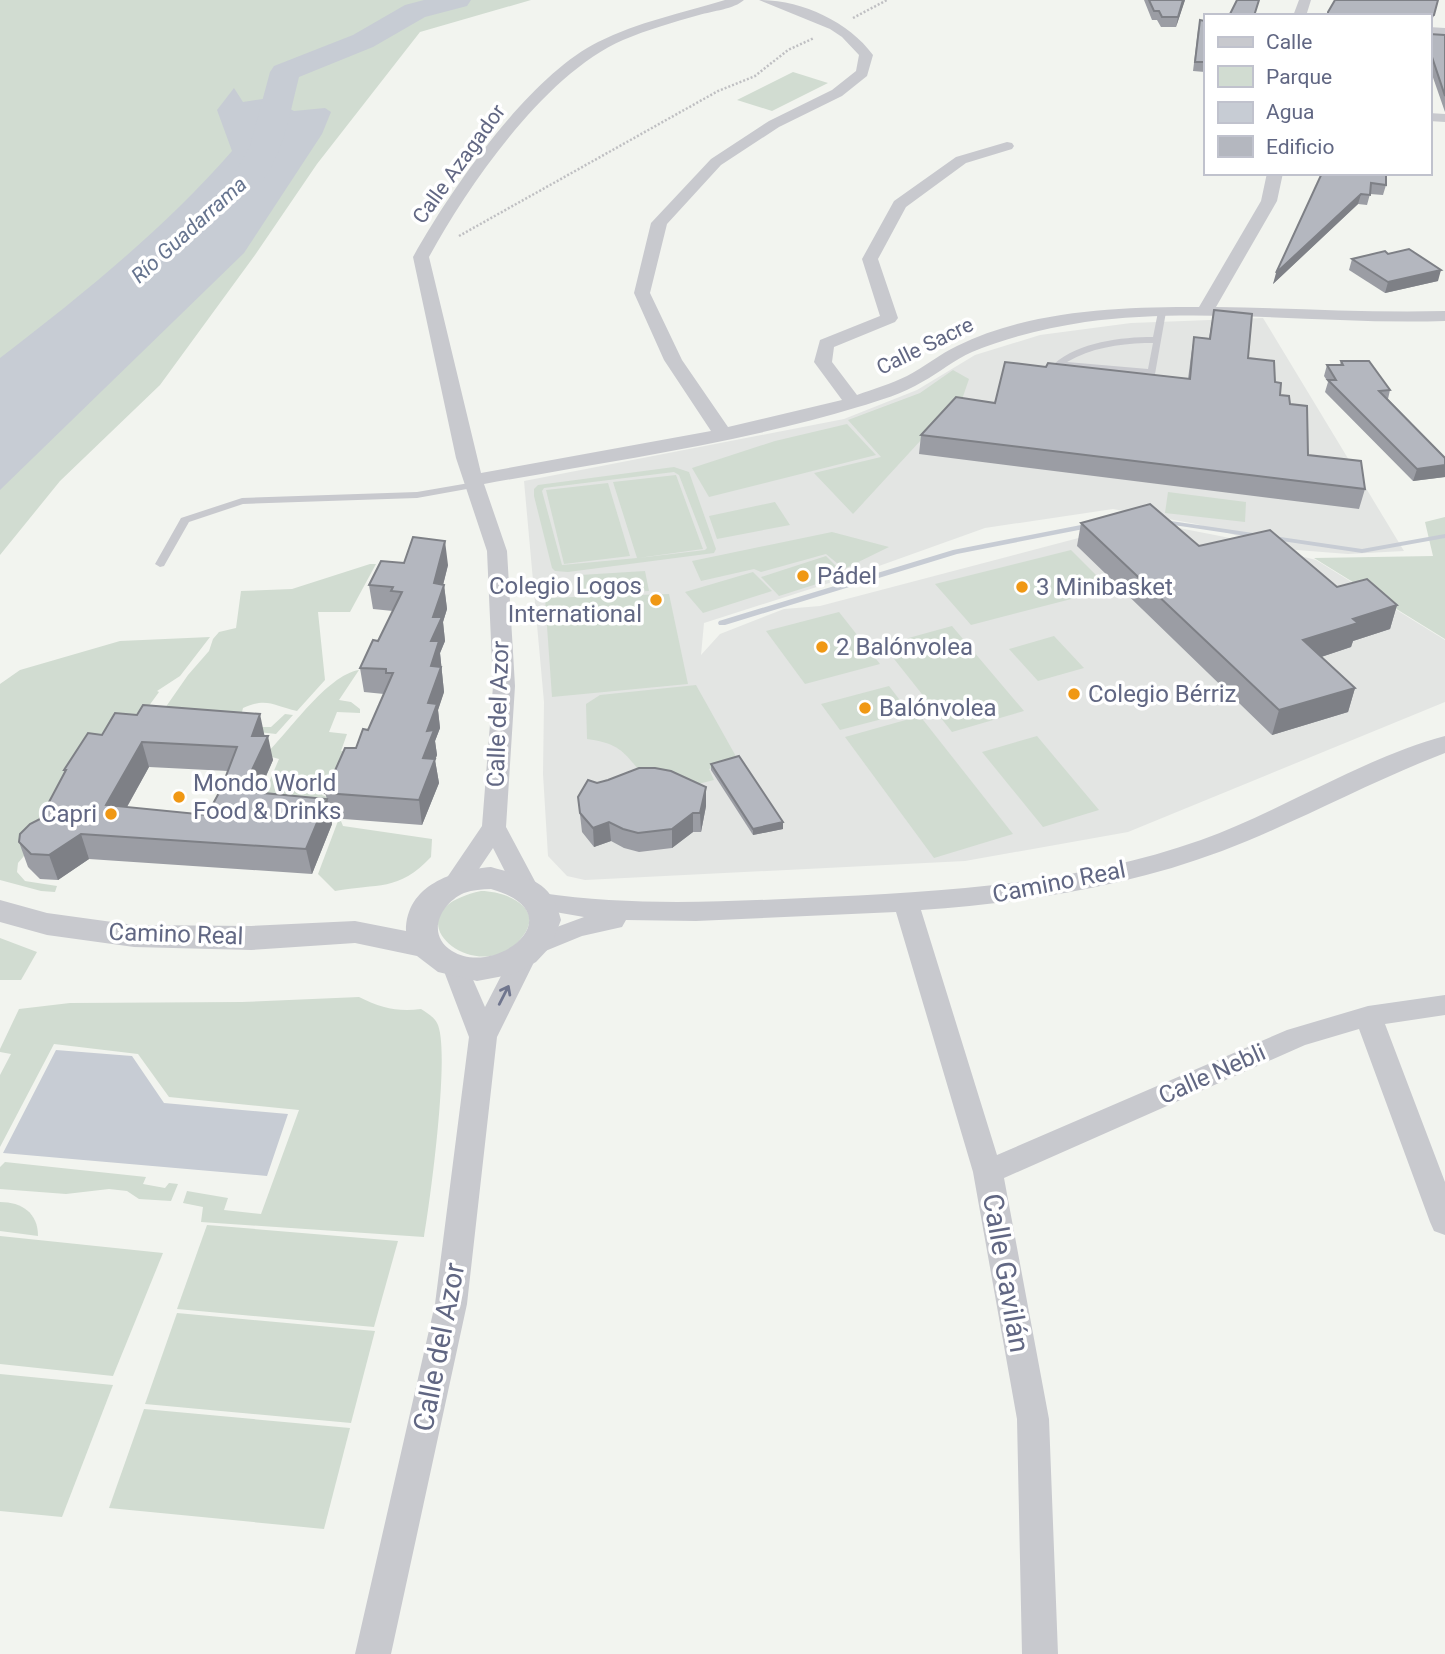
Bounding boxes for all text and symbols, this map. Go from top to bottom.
legend [1204,14,1431,175]
text: Calle [1266,30,1312,54]
text: Parque [1266,65,1332,89]
street label: Calle Azagador [408,100,510,228]
text: Agua [1266,100,1315,124]
text: Edificio [1266,135,1334,159]
water label: Río Guadarrama [127,172,251,288]
street label: Calle Sacre [873,312,977,380]
place label: Pádel [817,562,877,590]
marker: Pádel [795,568,811,584]
place label: Colegio Logos International [489,572,642,628]
place label: 3 Minibasket [1036,573,1173,601]
marker: 3 Minibasket [1014,579,1030,595]
marker: Colegio Logos International [648,592,664,608]
place label: 2 Balónvolea [836,633,973,661]
marker: 2 Balónvolea [814,639,830,655]
street label: Calle del Azor [481,640,515,788]
place label: Colegio Bérriz [1088,680,1237,708]
marker: Colegio Bérriz [1066,686,1082,702]
place label: Balónvolea [879,694,997,722]
marker: Balónvolea [857,700,873,716]
place label: Mondo World Food & Drinks [193,769,341,825]
marker: Mondo World Food & Drinks [171,789,187,805]
place label: Capri [41,800,97,828]
marker: Capri [103,806,119,822]
street label: Camino Real [990,855,1128,909]
street label: Camino Real [108,918,244,950]
one-way arrow [498,986,512,1006]
street label: Calle Nebli [1154,1038,1270,1110]
street label: Calle Gavilán [976,1191,1036,1355]
street label: Calle del Azor [407,1260,472,1434]

